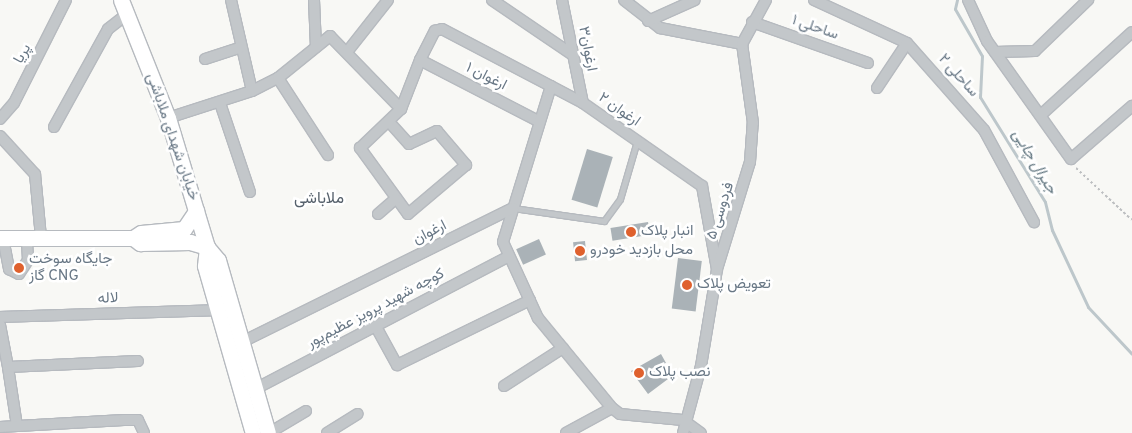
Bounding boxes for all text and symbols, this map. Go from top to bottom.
street label: ساحلی ۱ [789,12,841,44]
street label: ارغوان۳ [574,25,600,73]
street label: پریا [10,41,36,67]
street label: ساحلی ۲ [934,51,982,101]
street label: ارغوان ۱ [463,59,509,95]
street label: خیابان شهدای ملاباشی [142,71,202,203]
street label: ارغوان ۲ [595,89,643,131]
water label: جیرال چایی [1007,126,1061,198]
street label: فردوسی ۵ [703,180,739,242]
district label: ملاباشی [294,189,344,209]
street label: ارغوان [410,217,450,249]
place label: انبار پلاک [641,223,693,241]
marker: انبار پلاک [625,226,637,238]
place label: محل بازدید خودرو [590,242,693,260]
marker: محل بازدید خودرو [574,245,586,257]
place label: جایگاه سوخت گاز CNG [29,250,112,285]
marker: جایگاه سوخت گاز CNG [13,262,25,274]
street label: کوچه شهید پرویز عظیم‌پور [304,265,448,353]
place label: تعویض پلاک [697,276,771,294]
marker: تعویض پلاک [681,279,693,291]
street label: لاله [97,290,119,308]
place label: نصب پلاک [649,364,710,382]
marker: نصب پلاک [633,367,645,379]

